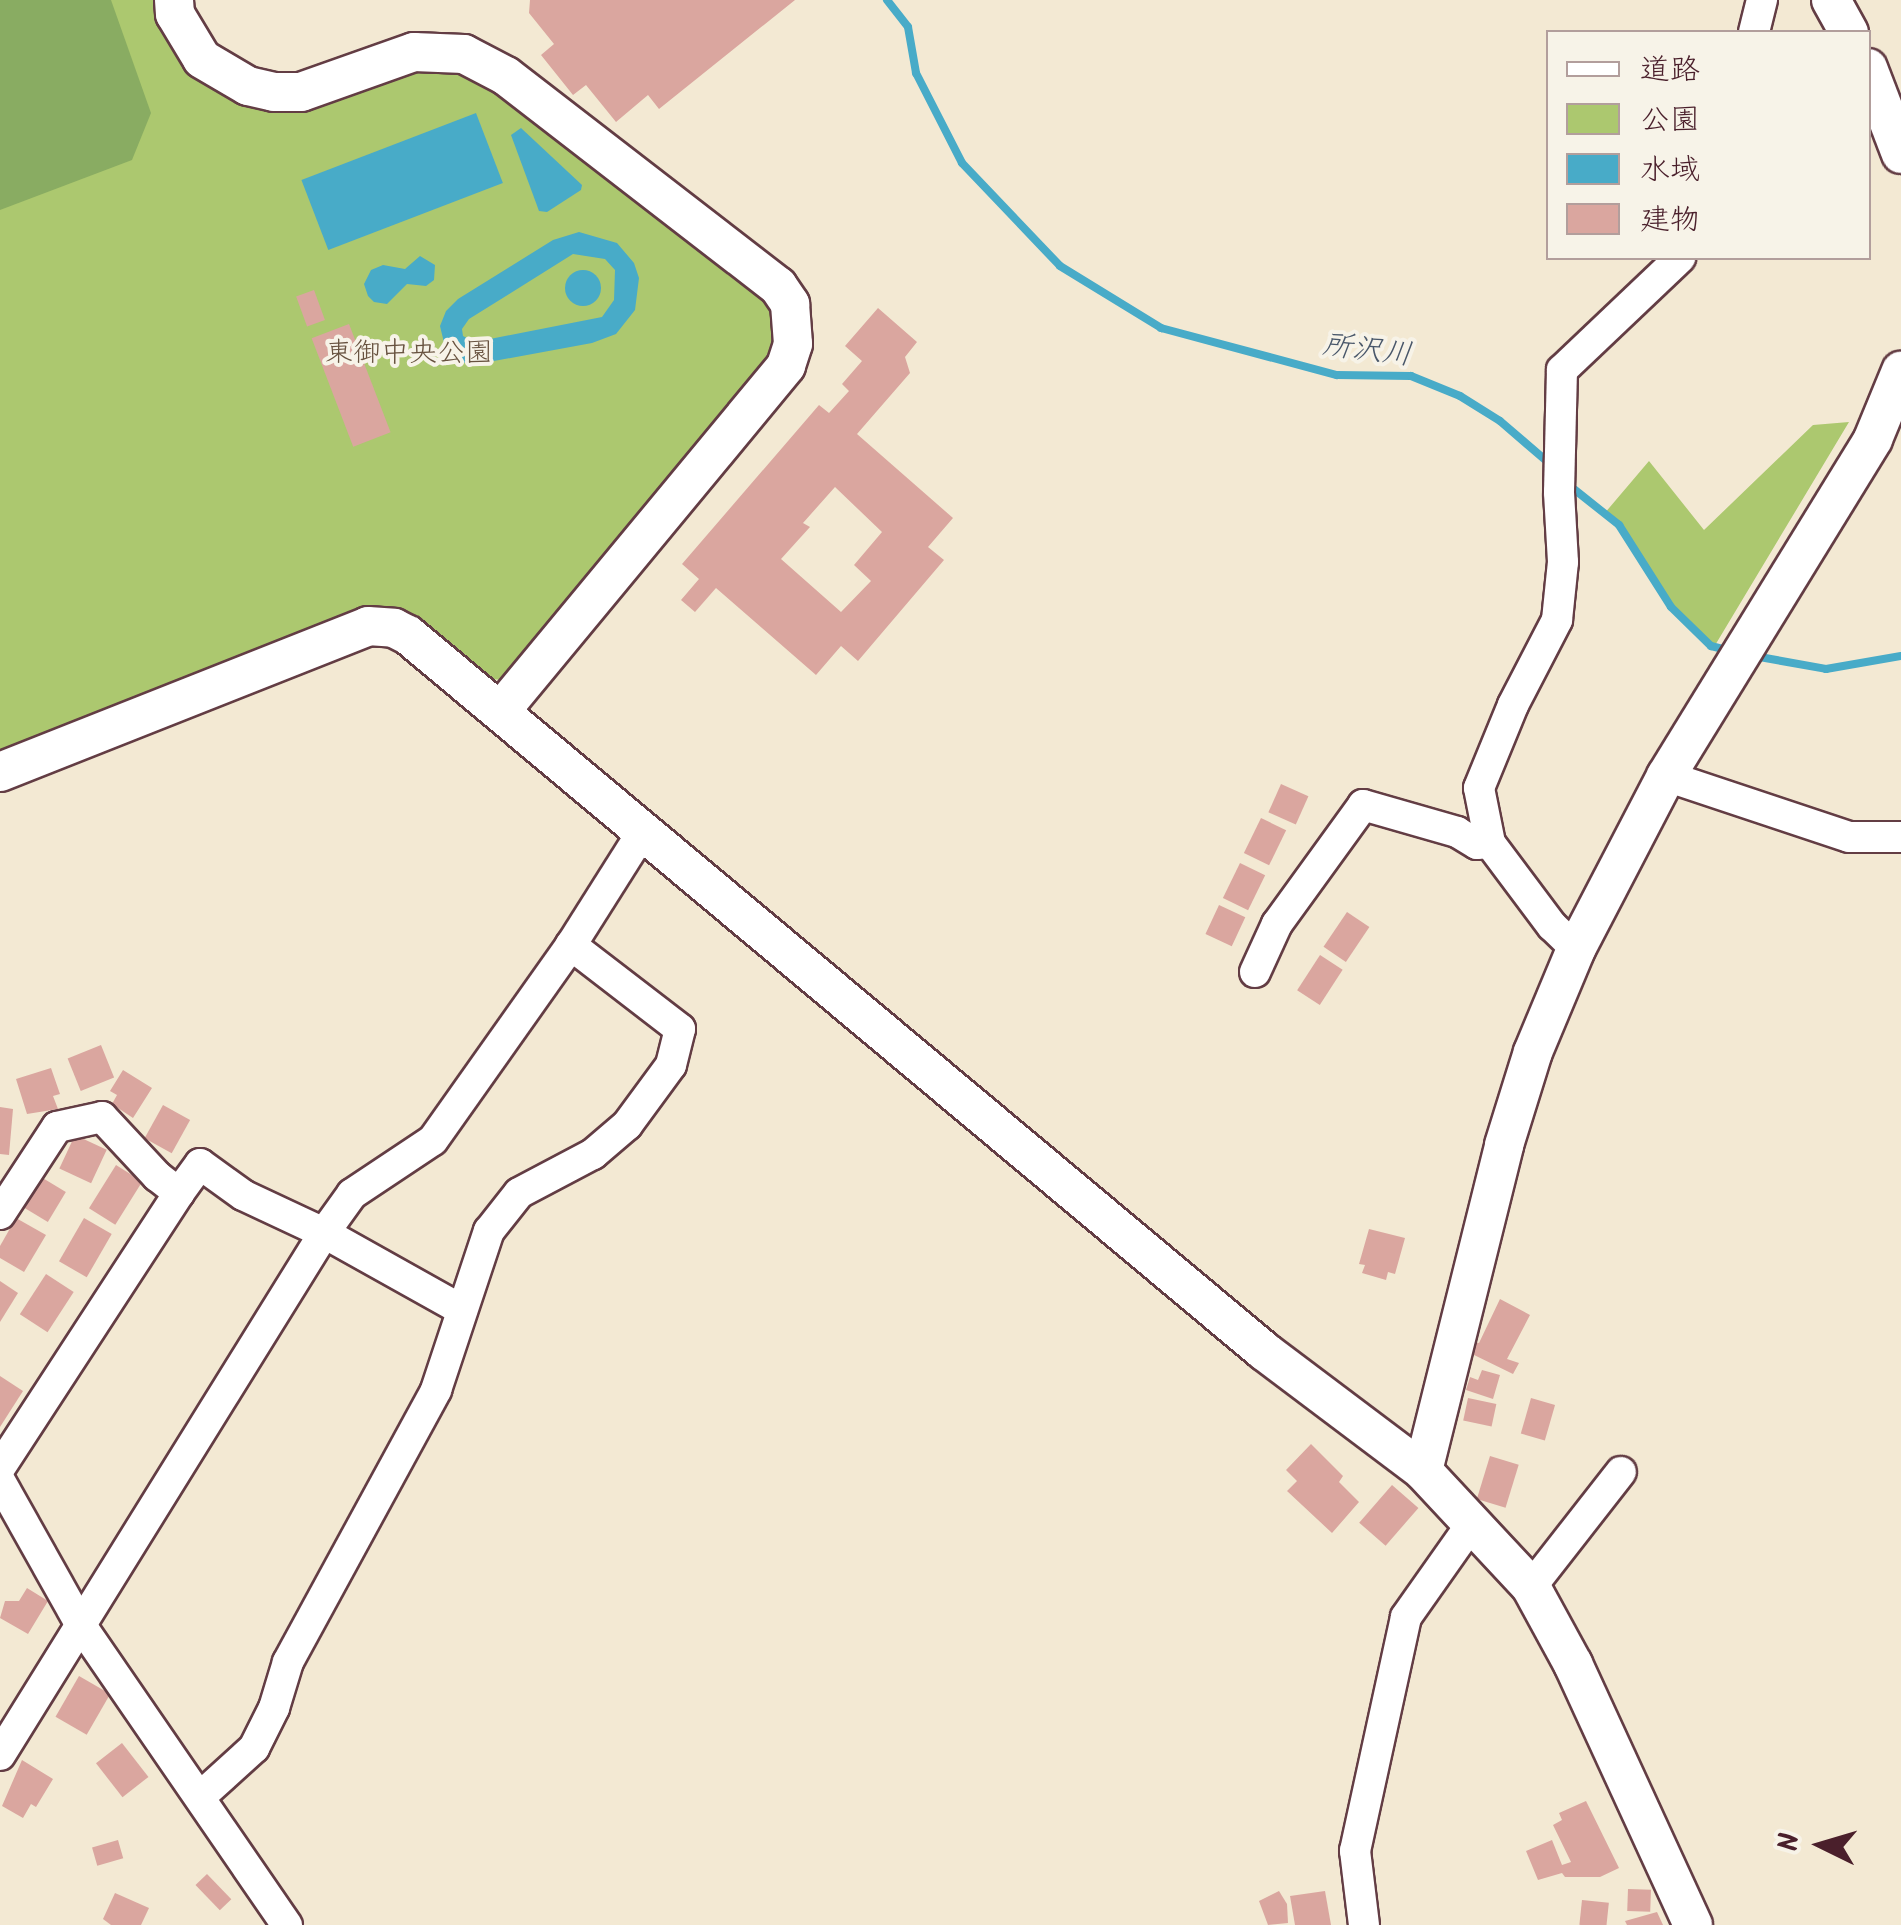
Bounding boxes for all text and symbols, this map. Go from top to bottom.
legend [1546,30,1871,260]
text: 道路 [1640,47,1700,95]
text: 公園 [1640,97,1700,145]
text: 水域 [1640,147,1700,195]
text: 建物 [1640,197,1700,245]
water label: 所沢川 [1320,328,1414,374]
park label: 東御中央公園 [325,337,493,371]
north arrow [1771,1795,1871,1895]
text: N [1767,1832,1814,1853]

